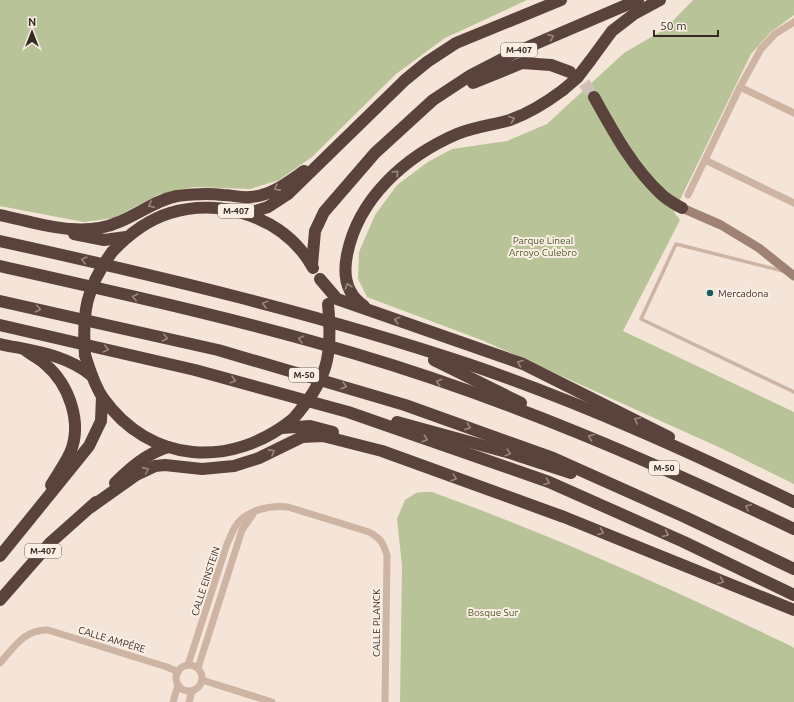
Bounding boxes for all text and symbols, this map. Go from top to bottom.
north arrow [12,12,52,52]
scale bar [654,12,718,38]
text: N [28,16,36,28]
text: 50 m [660,19,687,32]
one-way arrow [546,34,554,42]
road number: M-407 [501,43,537,57]
one-way arrow [509,115,516,123]
one-way arrow [391,170,399,178]
one-way arrow [274,183,281,191]
one-way arrow [148,201,156,208]
road number: M-407 [218,204,254,218]
park label: Parque Lineal Arroyo Culebro [509,235,577,258]
one-way arrow [81,257,87,265]
one-way arrow [344,283,353,290]
marker: Mercadona [705,288,715,298]
place label: Mercadona [718,288,768,299]
one-way arrow [132,293,138,301]
one-way arrow [261,300,268,309]
one-way arrow [35,304,41,312]
one-way arrow [394,317,401,325]
one-way arrow [162,333,168,341]
one-way arrow [298,335,305,344]
one-way arrow [103,344,110,353]
one-way arrow [517,360,524,368]
road number: M-50 [289,368,319,382]
one-way arrow [229,375,236,384]
one-way arrow [436,378,443,386]
one-way arrow [341,381,348,390]
one-way arrow [633,418,641,425]
one-way arrow [464,423,471,431]
one-way arrow [421,434,428,443]
one-way arrow [587,434,594,442]
one-way arrow [504,448,511,457]
one-way arrow [268,449,275,456]
road number: M-50 [649,461,679,475]
one-way arrow [142,467,149,475]
one-way arrow [450,473,457,481]
one-way arrow [544,478,551,486]
one-way arrow [744,504,752,512]
one-way arrow [596,527,604,535]
one-way arrow [662,529,670,537]
road number: M-407 [25,544,61,558]
street label: CALLE EINSTEIN [189,545,222,617]
one-way arrow [717,576,724,584]
street label: CALLE PLANCK [371,589,382,657]
park label: Bosque Sur [468,607,519,618]
street label: CALLE AMPÉRE [77,623,147,655]

